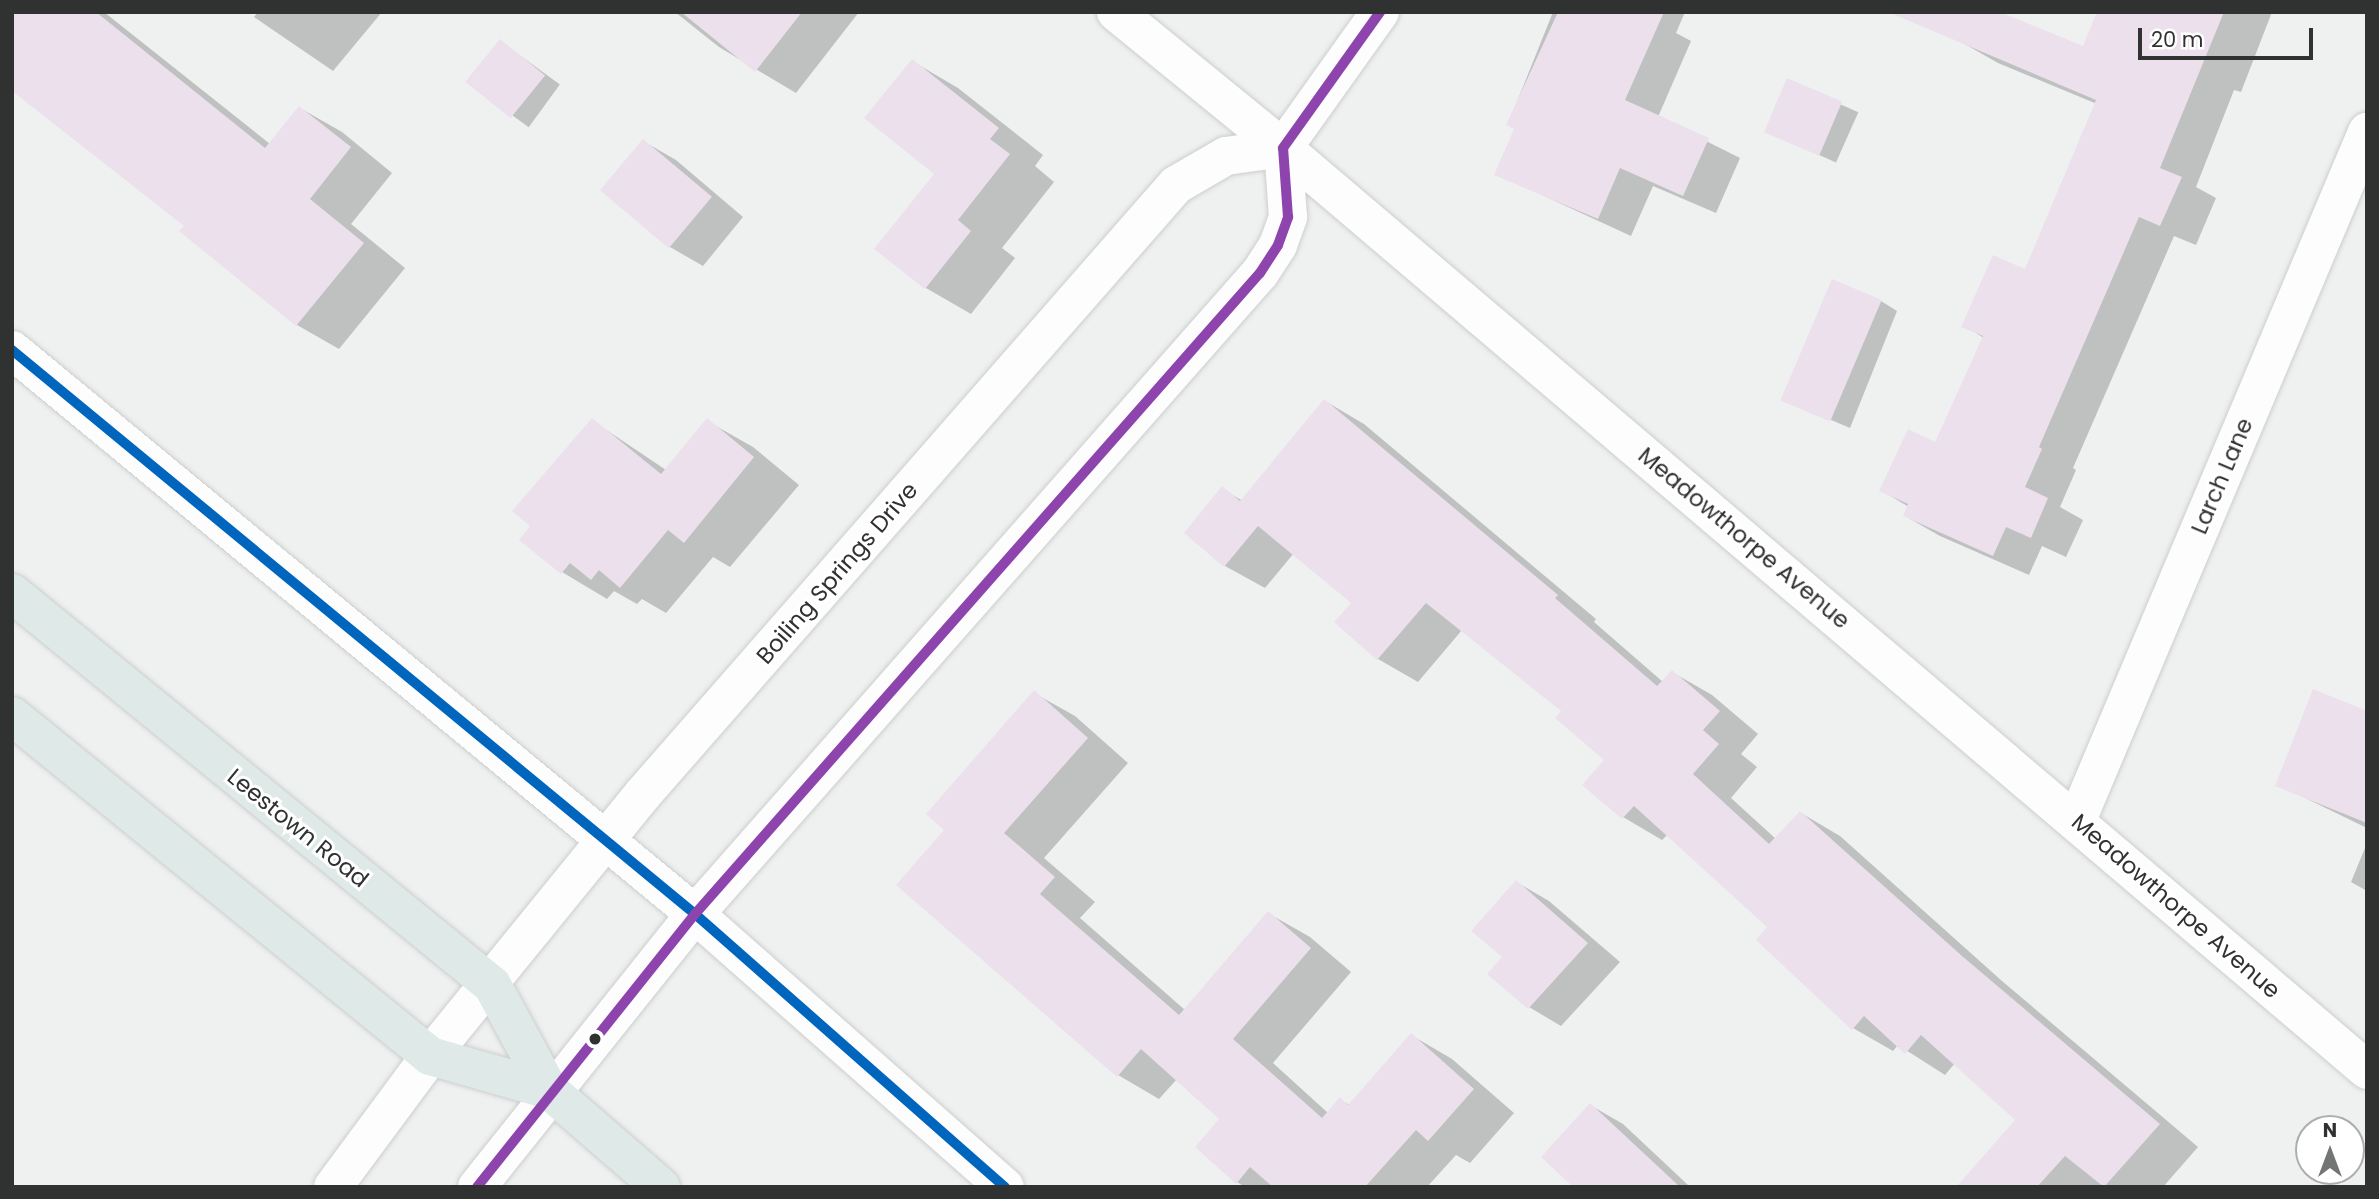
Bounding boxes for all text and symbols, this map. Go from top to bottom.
scale bar [2141,14,2316,58]
text: 20 m [2151,25,2204,54]
street label: Larch Lane [2185,414,2259,538]
street label: Meadowthorpe Avenue [1633,441,1855,635]
street label: Boiling Springs Drive [751,477,923,669]
street label: Leestown Road [222,763,374,893]
street label: Meadowthorpe Avenue [2066,808,2286,1004]
unlabelled marker [588,1032,602,1046]
north arrow [2295,1115,2365,1185]
text: N [2323,1117,2337,1144]

